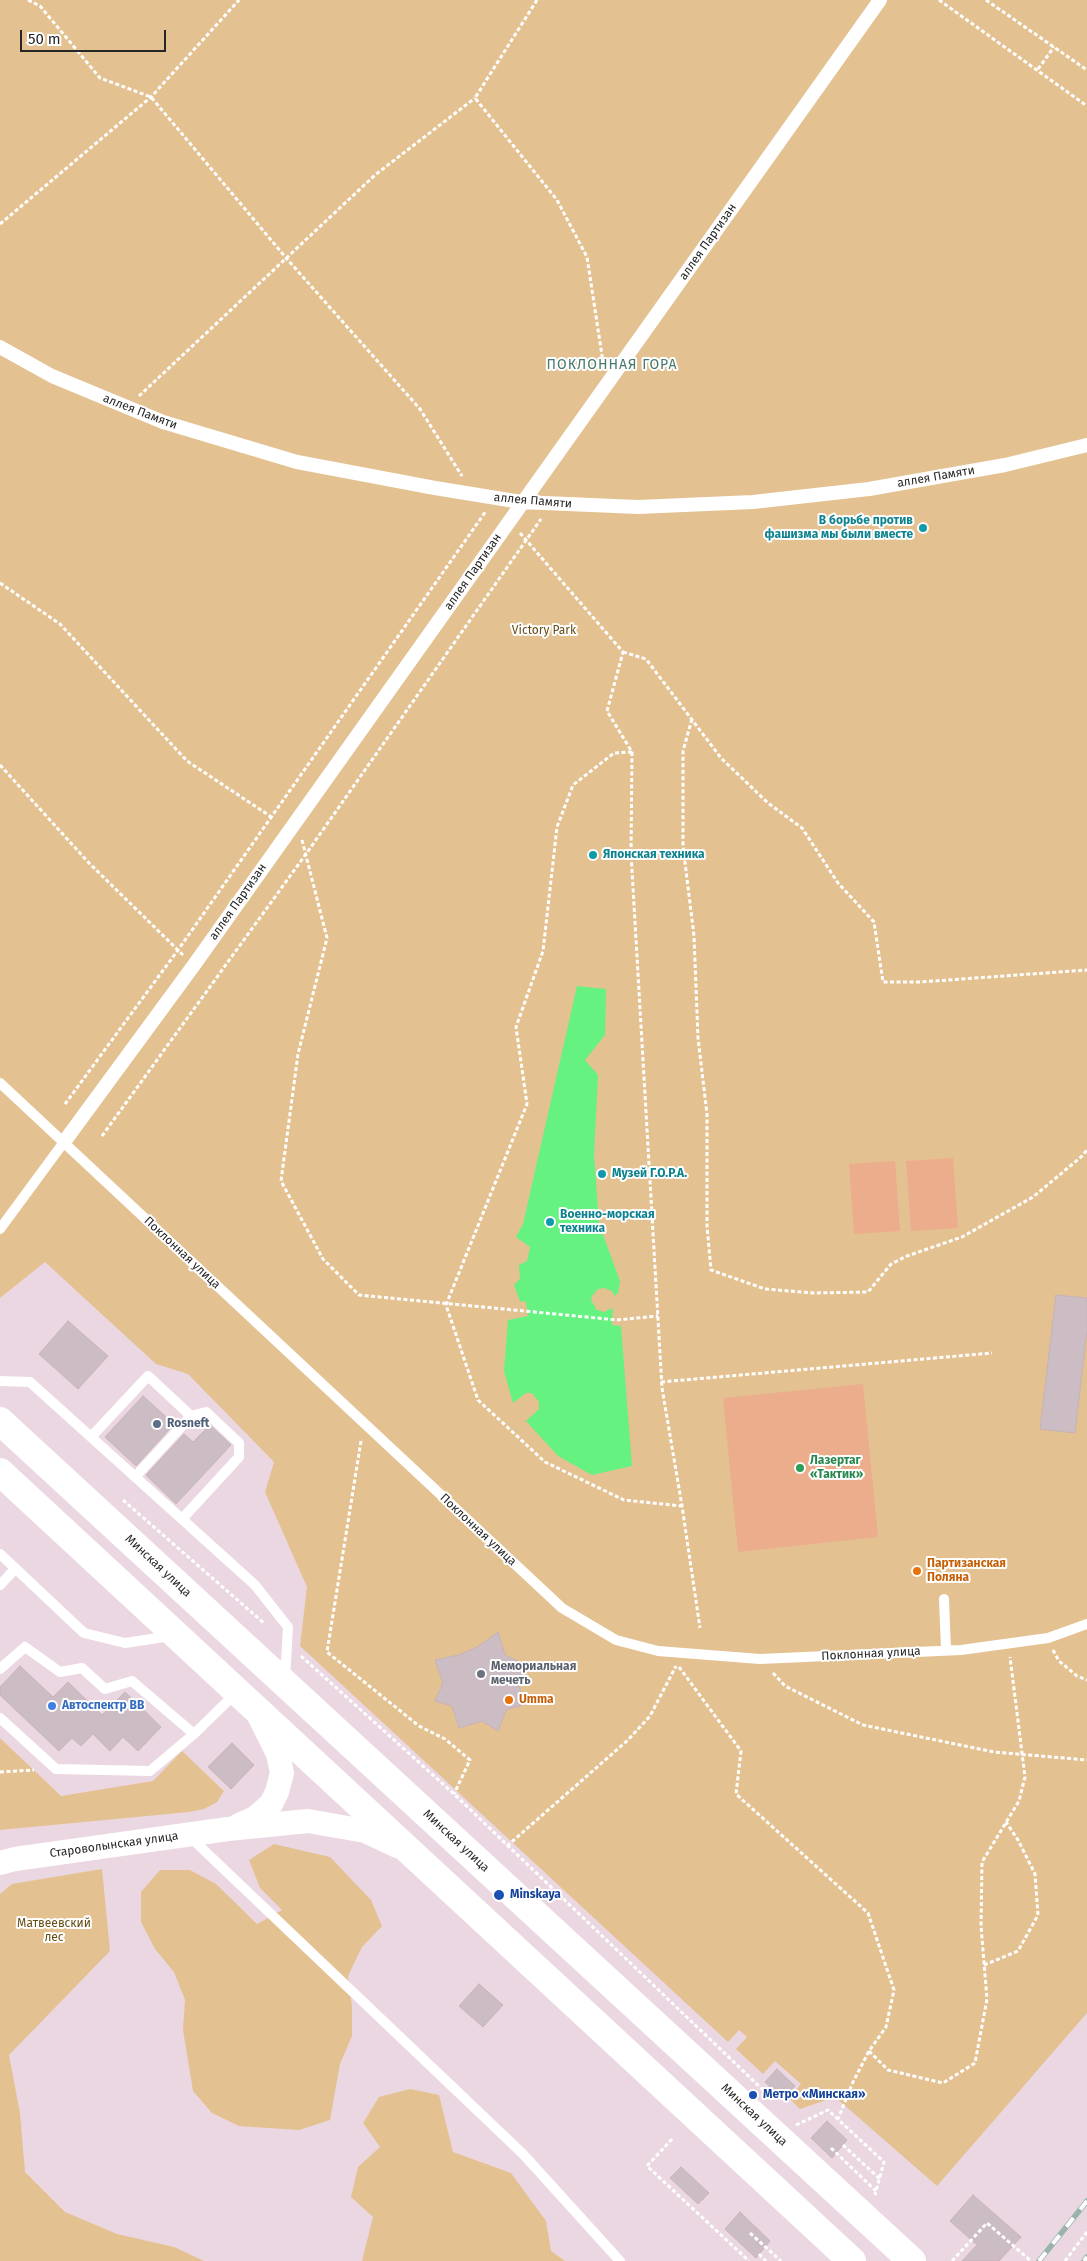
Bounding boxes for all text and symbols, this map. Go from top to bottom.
scale bar [22,20,169,52]
text: 50 m [28,30,61,48]
street label: аллея Партизан [676,201,740,283]
district label: ПОКЛОННАЯ ГОРА [545,357,679,373]
street label: аллея Памяти [101,391,179,433]
street label: аллея Памяти [896,463,976,491]
street label: аллея Памяти [493,490,573,512]
place label: В борьбе против фашизма мы были вместе [765,514,913,542]
marker: В борьбе против фашизма мы были вместе [917,522,929,534]
street label: аллея Партизан [441,531,505,613]
park label: Victory Park [512,624,576,638]
place label: Японская техника [603,848,705,862]
marker: Японская техника [587,849,599,861]
street label: аллея Партизан [206,861,270,943]
place label: Музей Г.О.Р.А. [612,1167,687,1181]
marker: Музей Г.О.Р.А. [596,1168,608,1180]
place label: Военно-морская техника [560,1208,655,1236]
street label: Поклонная улица [141,1214,223,1292]
marker: Военно-морская техника [544,1216,556,1228]
place label: Rosneft [167,1417,209,1431]
marker: Rosneft [151,1418,163,1430]
place label: Лазертаг «Тактик» [810,1454,863,1482]
marker: Лазертаг «Тактик» [794,1462,806,1474]
street label: Поклонная улица [437,1491,519,1569]
street label: Минская улица [122,1532,194,1600]
place label: Партизанская Поляна [927,1557,1006,1585]
marker: Партизанская Поляна [911,1565,923,1577]
street label: Поклонная улица [821,1644,921,1664]
place label: Мемориальная мечеть [491,1660,576,1688]
marker: Мемориальная мечеть [475,1668,487,1680]
place label: Umma [519,1693,554,1707]
marker: Umma [503,1694,515,1706]
place label: Автоспектр ВВ [62,1699,144,1713]
marker: Автоспектр ВВ [46,1700,58,1712]
street label: Минская улица [420,1807,492,1875]
street label: Староволынская улица [49,1829,179,1861]
marker: Minskaya [492,1888,506,1902]
place label: Minskaya [510,1888,561,1902]
park label: Матвеевский лес [17,1917,91,1945]
street label: Минская улица [718,2081,790,2149]
place label: Метро «Минская» [763,2088,865,2102]
marker: Метро «Минская» [747,2089,759,2101]

